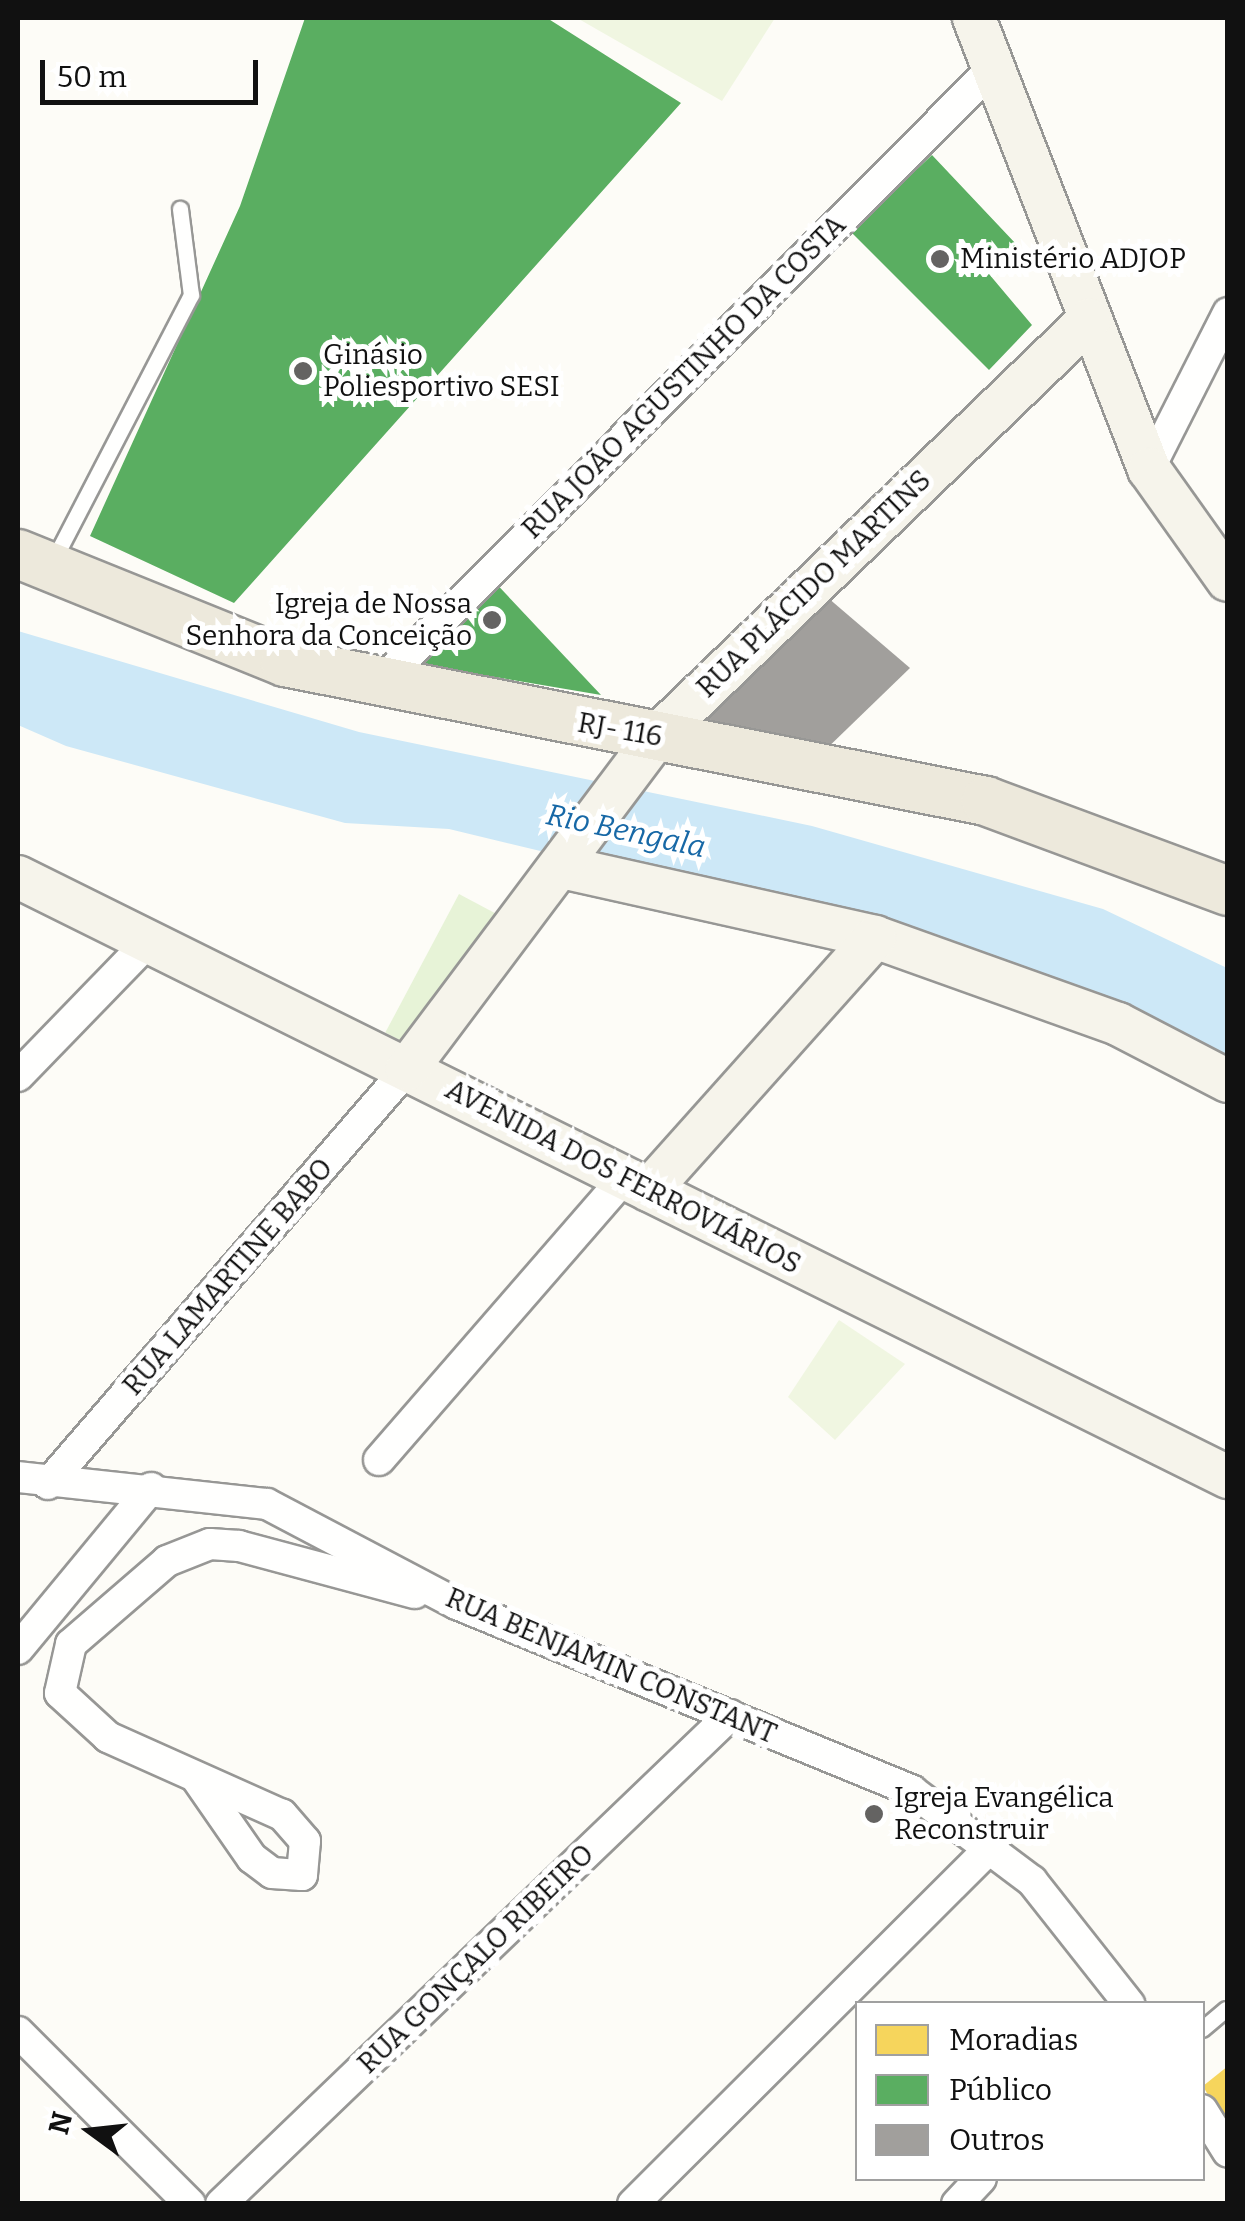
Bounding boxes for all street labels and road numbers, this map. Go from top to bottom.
street label: RUA JOÃO AGUSTINHO DA COSTA [515,208,853,546]
street label: RUA PLÁCIDO MARTINS [690,463,938,705]
street label: RJ- 116 [575,706,665,754]
street label: AVENIDA DOS FERROVIÁRIOS [440,1073,806,1281]
street label: RUA LAMARTINE BABO [116,1152,340,1402]
street label: RUA BENJAMIN CONSTANT [441,1581,781,1751]
street label: RUA GONÇALO RIBEIRO [351,1837,601,2081]

